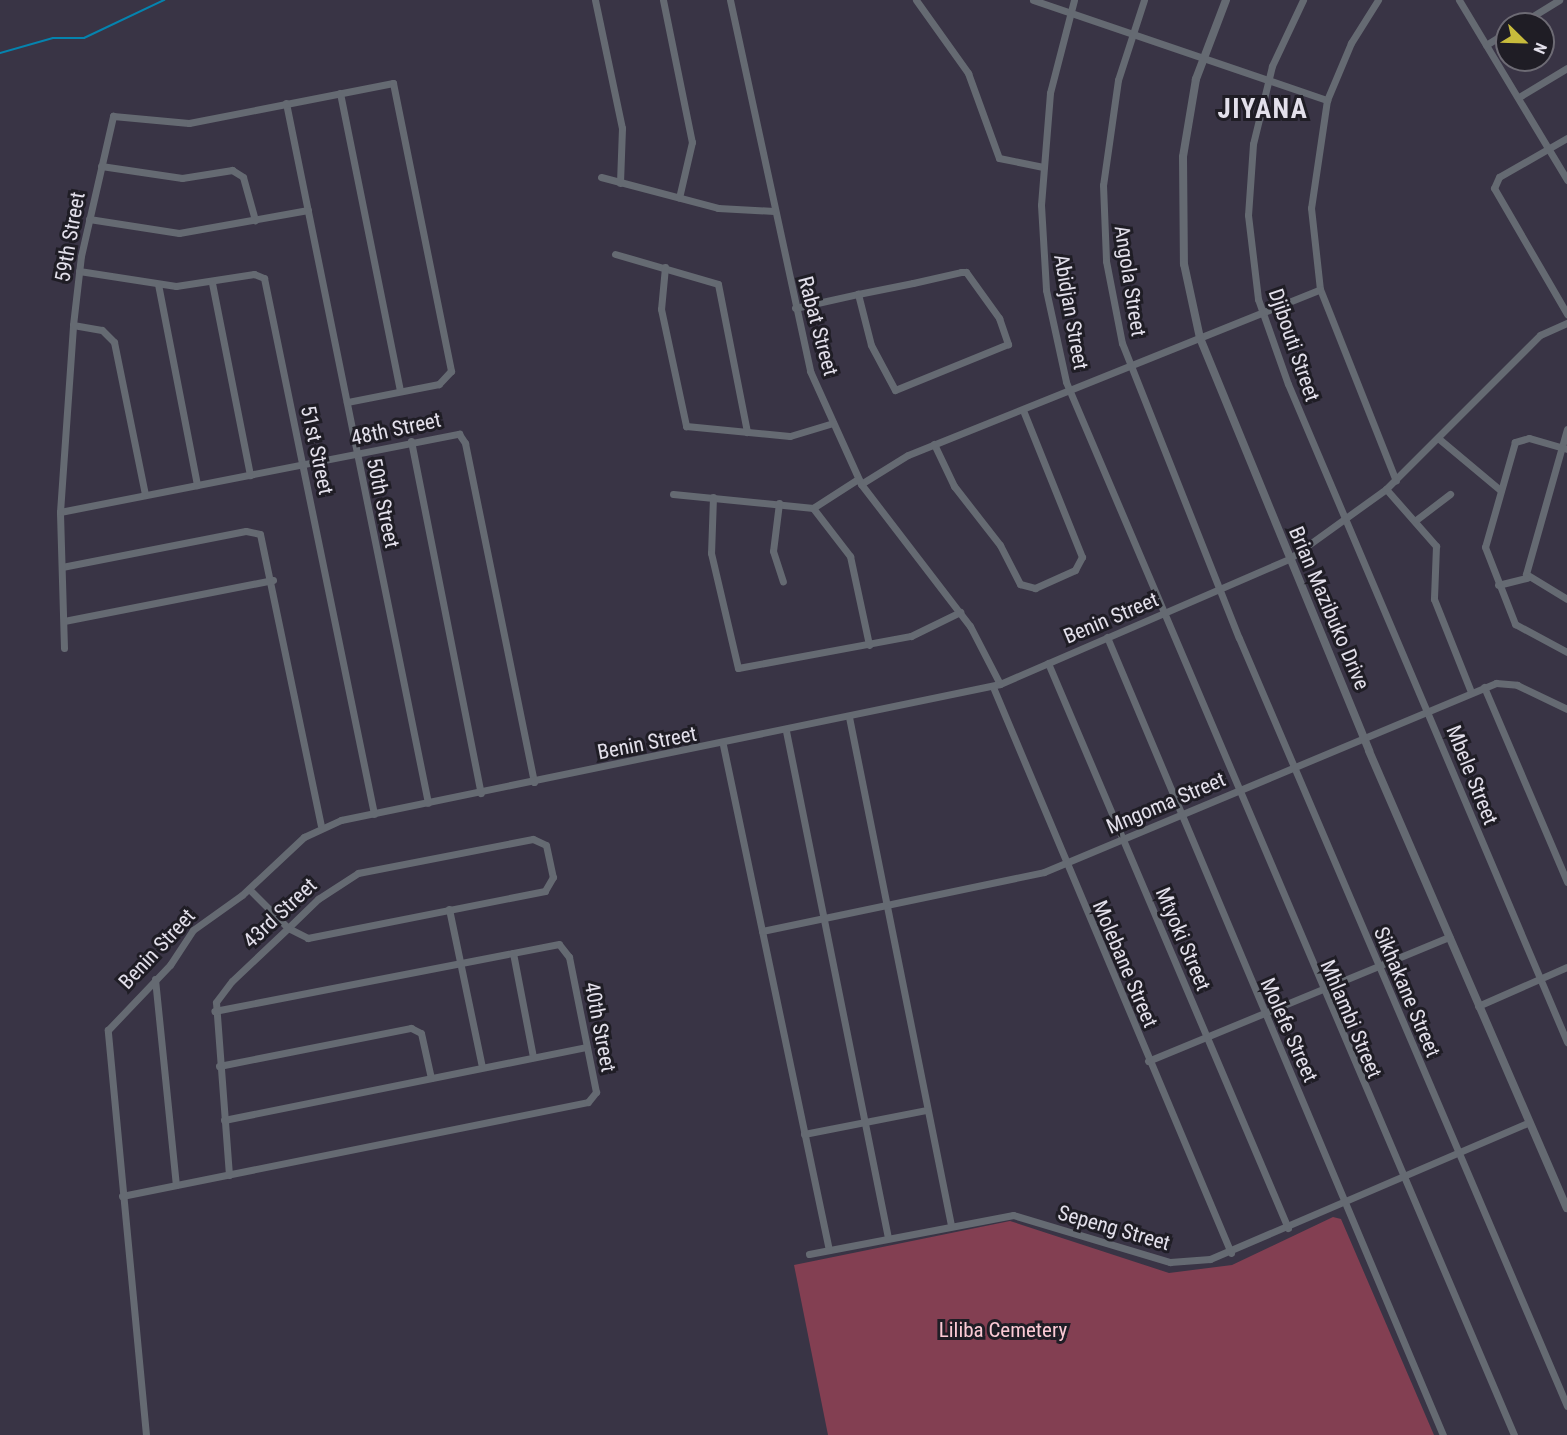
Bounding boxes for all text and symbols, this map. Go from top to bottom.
north arrow [1495,12,1555,72]
text: N [1530,40,1551,57]
district label: JIYANA [1218,94,1308,126]
street label: 59th Street [50,190,90,284]
street label: Angola Street [1109,224,1151,338]
street label: Abidjan Street [1048,252,1094,372]
street label: Rabat Street [793,274,843,378]
street label: Djibouti Street [1263,285,1325,405]
street label: 51st Street [295,403,339,497]
street label: 48th Street [349,407,443,451]
street label: 50th Street [361,456,405,550]
street label: Brian Mazibuko Drive [1283,523,1375,693]
street label: Benin Street [1060,587,1162,649]
street label: Benin Street [595,721,699,765]
street label: Mbele Street [1441,722,1503,828]
street label: Mngoma Street [1103,767,1229,839]
street label: 43rd Street [238,873,322,953]
street label: Mtyoki Street [1150,884,1216,994]
street label: Molebane Street [1087,897,1163,1031]
street label: Benin Street [114,904,200,994]
street label: Sikhakane Street [1368,923,1446,1061]
street label: Mhlambi Street [1315,956,1387,1082]
street label: Molefe Street [1255,974,1323,1086]
street label: 40th Street [579,980,621,1074]
street label: Sepeng Street [1055,1200,1173,1256]
park label: Liliba Cemetery [939,1317,1067,1343]

